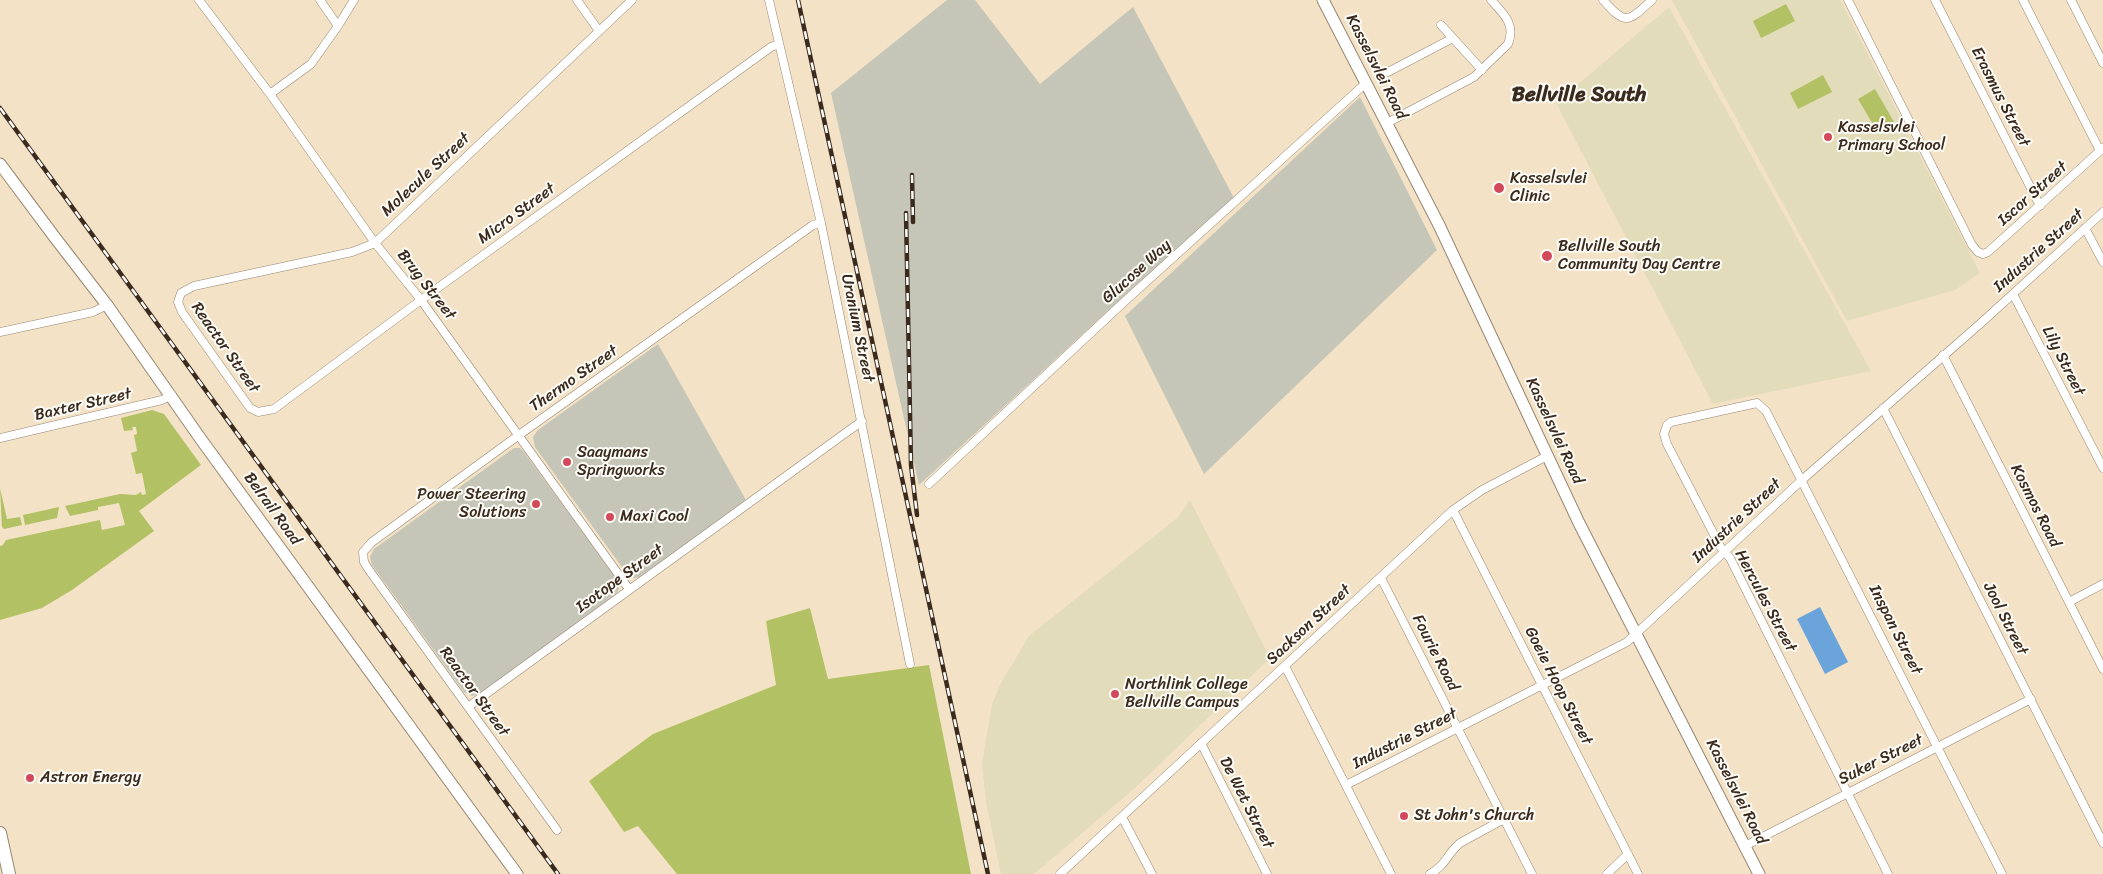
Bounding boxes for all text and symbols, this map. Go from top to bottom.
street label: Kasselsvlei Road [1341,11,1411,123]
street label: Erasmus Street [1967,44,2033,150]
district label: Bellville South [1512,83,1646,109]
place label: Kasselsvlei Primary School [1838,118,1945,156]
street label: Molecule Street [378,129,474,221]
marker: Kasselsvlei Primary School [1822,131,1834,143]
street label: Iscor Street [1994,158,2072,230]
place label: Kasselsvlei Clinic [1510,169,1587,207]
street label: Micro Street [475,180,559,248]
marker: Kasselsvlei Clinic [1492,181,1506,195]
street label: Industrie Street [1990,205,2088,297]
street label: Glucose Way [1099,236,1175,308]
place label: Bellville South Community Day Centre [1558,237,1720,275]
street label: Brug Street [393,246,459,324]
marker: Bellville South Community Day Centre [1540,249,1554,263]
street label: Uranium Street [836,272,878,384]
street label: Reactor Street [187,299,263,397]
street label: Lily Street [2037,323,2089,399]
street label: Thermo Street [526,342,622,416]
street label: Kasselsvlei Road [1521,375,1587,487]
street label: Baxter Street [33,385,133,425]
place label: Saaymans Springworks [577,443,665,481]
marker: Saaymans Springworks [561,456,573,468]
street label: Kosmos Road [2006,461,2064,551]
street label: Belrail Road [239,469,305,549]
street label: Industrie Street [1688,475,1786,567]
place label: Power Steering Solutions [417,485,526,523]
marker: Power Steering Solutions [530,498,542,510]
place label: Maxi Cool [620,507,689,527]
marker: Maxi Cool [604,511,616,523]
street label: Isotope Street [572,541,668,617]
street label: Hercules Street [1730,547,1800,655]
street label: Jool Street [1979,579,2031,659]
street label: Sackson Street [1263,581,1355,669]
street label: Inspan Street [1864,582,1926,678]
street label: Fourie Road [1408,612,1462,694]
street label: Goeie Hoop Street [1520,624,1596,748]
street label: Reactor Street [435,643,513,741]
place label: Northlink College Bellville Campus [1125,675,1248,713]
marker: Northlink College Bellville Campus [1109,688,1121,700]
street label: Industrie Street [1349,704,1461,774]
street label: Suker Street [1835,730,1927,790]
street label: Kasselsvlei Road [1701,736,1771,848]
street label: De Wet Street [1215,754,1277,852]
place label: Astron Energy [40,768,141,788]
marker: Astron Energy [24,772,36,784]
place label: St John's Church [1414,806,1534,826]
marker: St John's Church [1398,810,1410,822]

